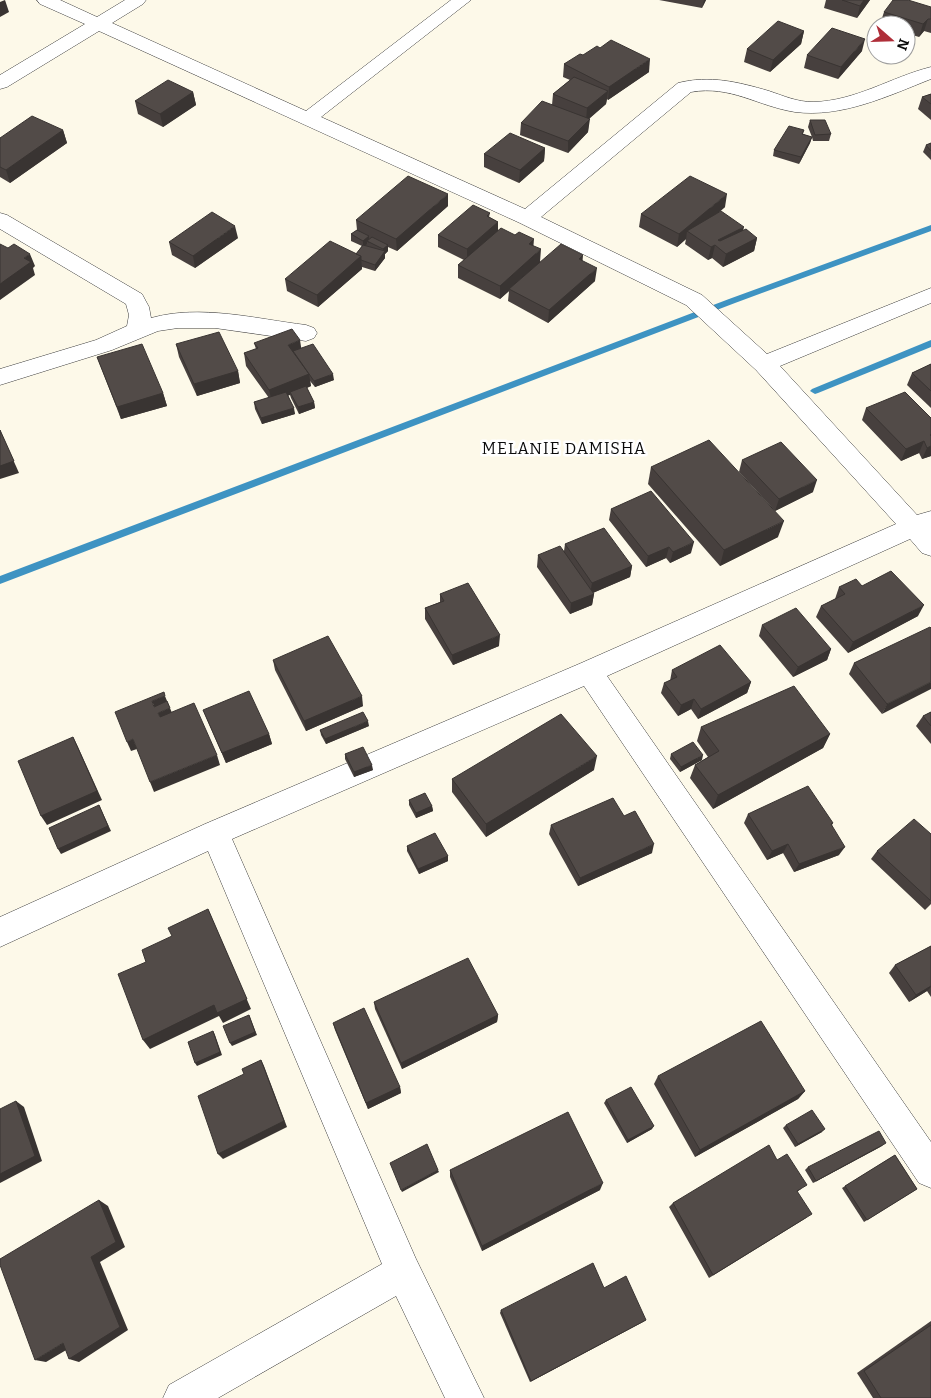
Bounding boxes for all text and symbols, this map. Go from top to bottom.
north arrow [866,15,916,65]
text: N [893,36,913,52]
district label: MELANIE DAMISHA [482,439,646,458]

